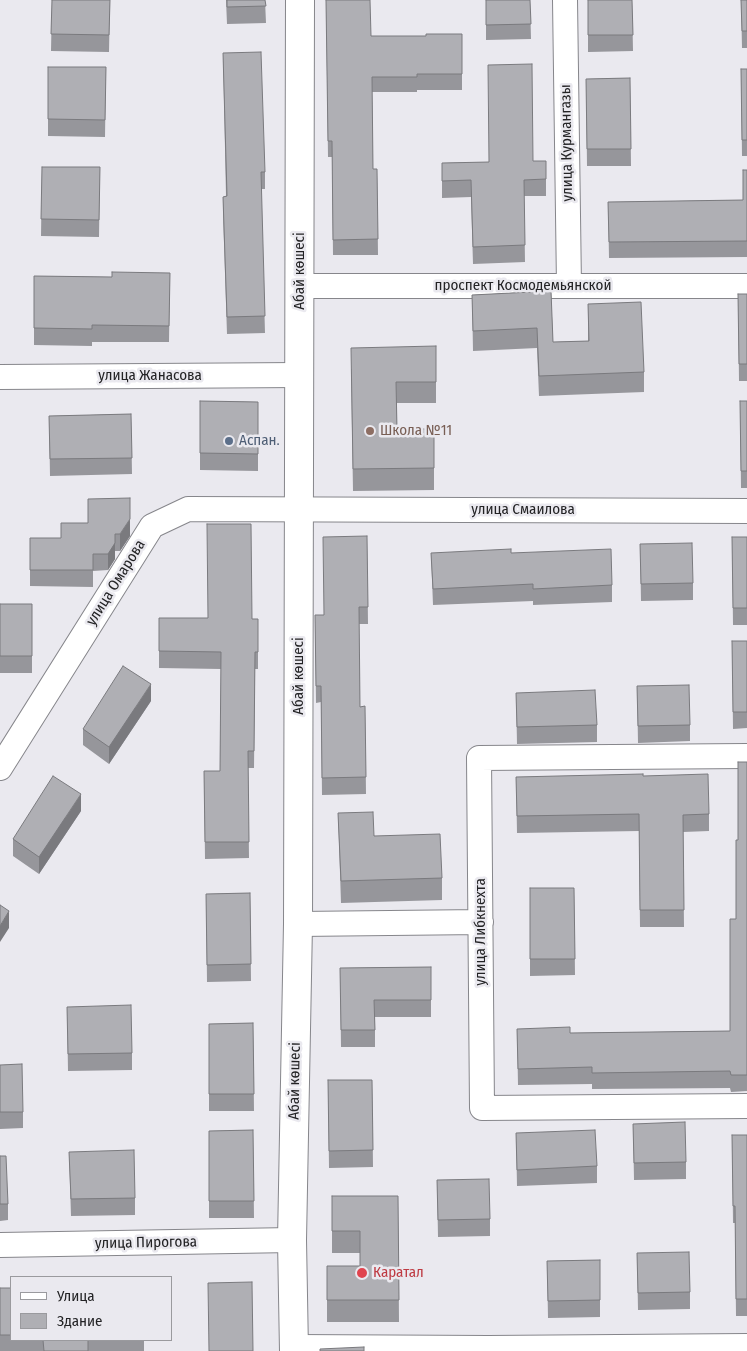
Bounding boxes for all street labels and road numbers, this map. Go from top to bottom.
street label: улица Курмангазы [557,84,577,202]
street label: Абай көшесі [291,232,309,310]
street label: проспект Космодемьянской [435,277,611,295]
street label: улица Жанасова [98,367,202,385]
street label: улица Смаилова [471,501,575,519]
street label: улица Омарова [83,537,149,629]
street label: Абай көшесі [290,637,308,715]
street label: улица Либкнехта [472,878,490,986]
street label: Абай көшесі [285,1042,305,1120]
street label: улица Пирогова [95,1233,197,1253]

